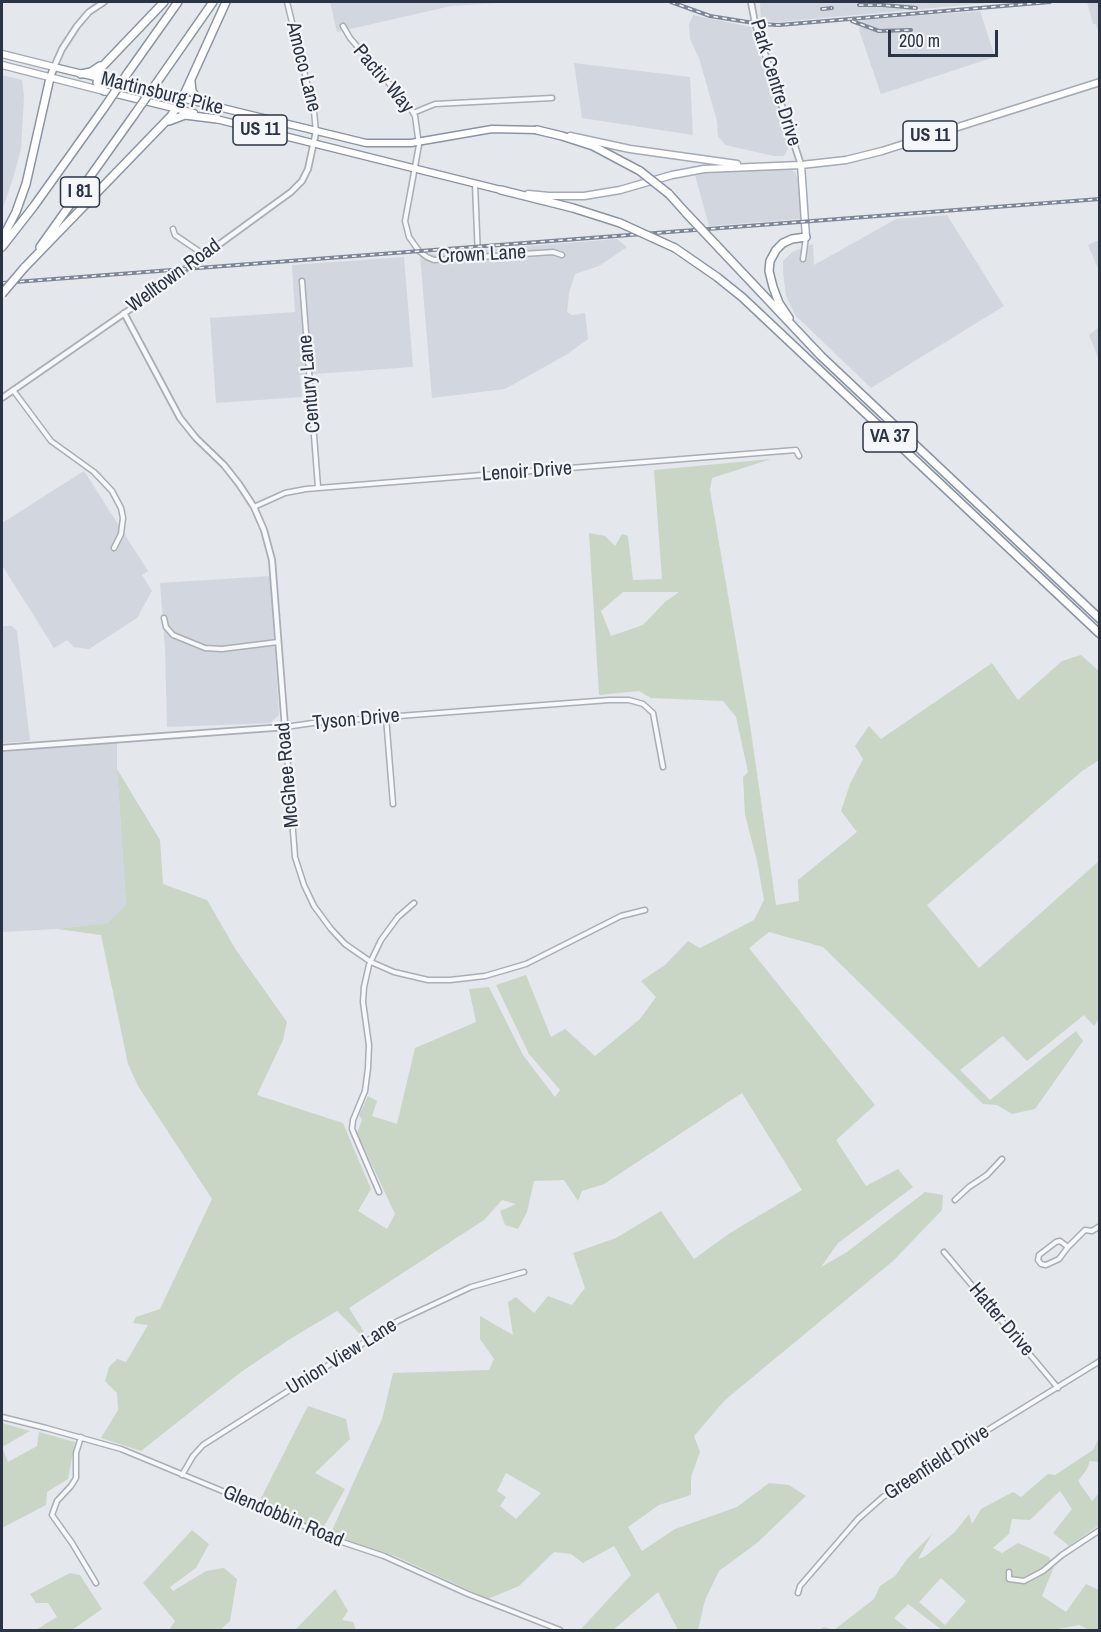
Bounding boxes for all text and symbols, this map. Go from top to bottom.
street label: Park Centre Drive [744,17,806,149]
scale bar [891,18,1000,56]
street label: Amoco Lane [280,19,326,115]
text: 200 m [899,28,940,53]
street label: Pactiv Way [347,40,419,118]
street label: Martinsburg Pike [99,67,225,121]
road number: US 11 [233,115,287,145]
road number: US 11 [903,121,957,151]
road number: I 81 [60,177,100,207]
street label: Welltown Road [122,234,226,318]
street label: Crown Lane [437,241,527,269]
street label: Century Lane [294,334,326,434]
road number: VA 37 [863,422,917,452]
street label: Lenoir Drive [481,457,573,487]
street label: Tyson Drive [311,704,401,736]
street label: McGhee Road [271,721,305,829]
street label: Hatter Drive [963,1278,1039,1362]
street label: Union View Lane [282,1314,402,1400]
street label: Greenfield Drive [880,1420,994,1506]
street label: Glendobbin Road [219,1481,347,1553]

